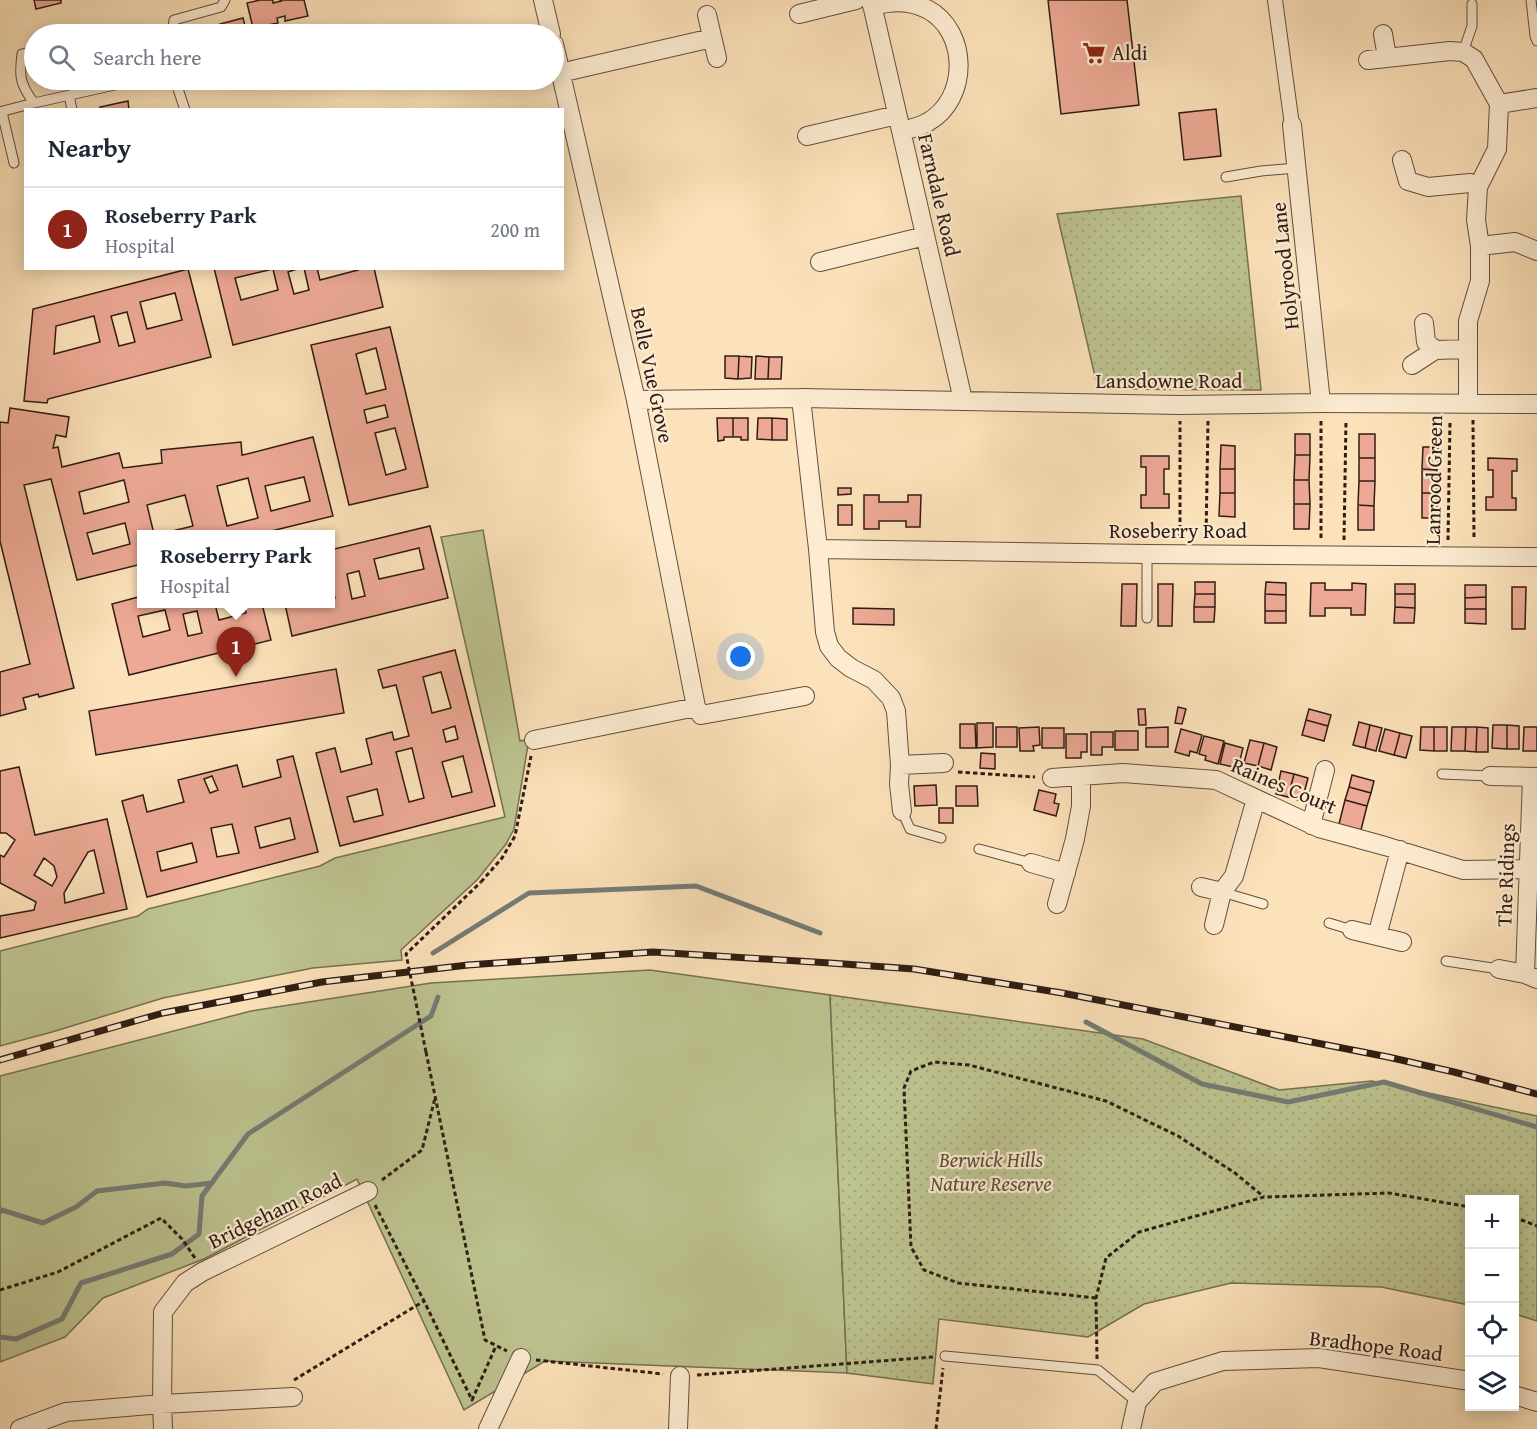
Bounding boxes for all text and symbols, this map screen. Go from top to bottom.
search box [24,24,564,90]
place label: Aldi [1112,37,1148,68]
supermarket icon: Aldi [1081,40,1107,66]
icon: search [45,41,78,74]
text: Search here [93,41,202,73]
text: Nearby [48,128,131,167]
street label: Farndale Road [910,130,969,260]
text: Roseberry Park [105,199,256,231]
street label: Holyrood Lane [1262,200,1307,332]
text: 1 [62,215,73,244]
text: 200 m [490,215,540,244]
text: Hospital [105,231,175,260]
street label: Belle Vue Grove [623,304,682,446]
street label: Lansdowne Road [1095,365,1243,396]
street label: Lanrood Green [1417,415,1450,545]
street label: Roseberry Road [1109,515,1248,546]
popup [137,530,335,608]
text: Roseberry Park [160,539,312,571]
text: Hospital [160,571,230,600]
pin: 1 [216,628,256,677]
your location [726,642,755,671]
street label: Raines Court [1227,749,1342,822]
street label: The Ridings [1488,823,1523,927]
park label: Berwick Hills Nature Reserve [929,1144,1052,1199]
street label: Bridgeham Road [203,1164,348,1256]
map controls [1465,1195,1519,1411]
button: + [1465,1195,1519,1249]
button: − [1465,1249,1519,1303]
button: locate [1465,1303,1519,1357]
street label: Bradhope Road [1308,1322,1445,1369]
button: layers [1465,1357,1519,1411]

